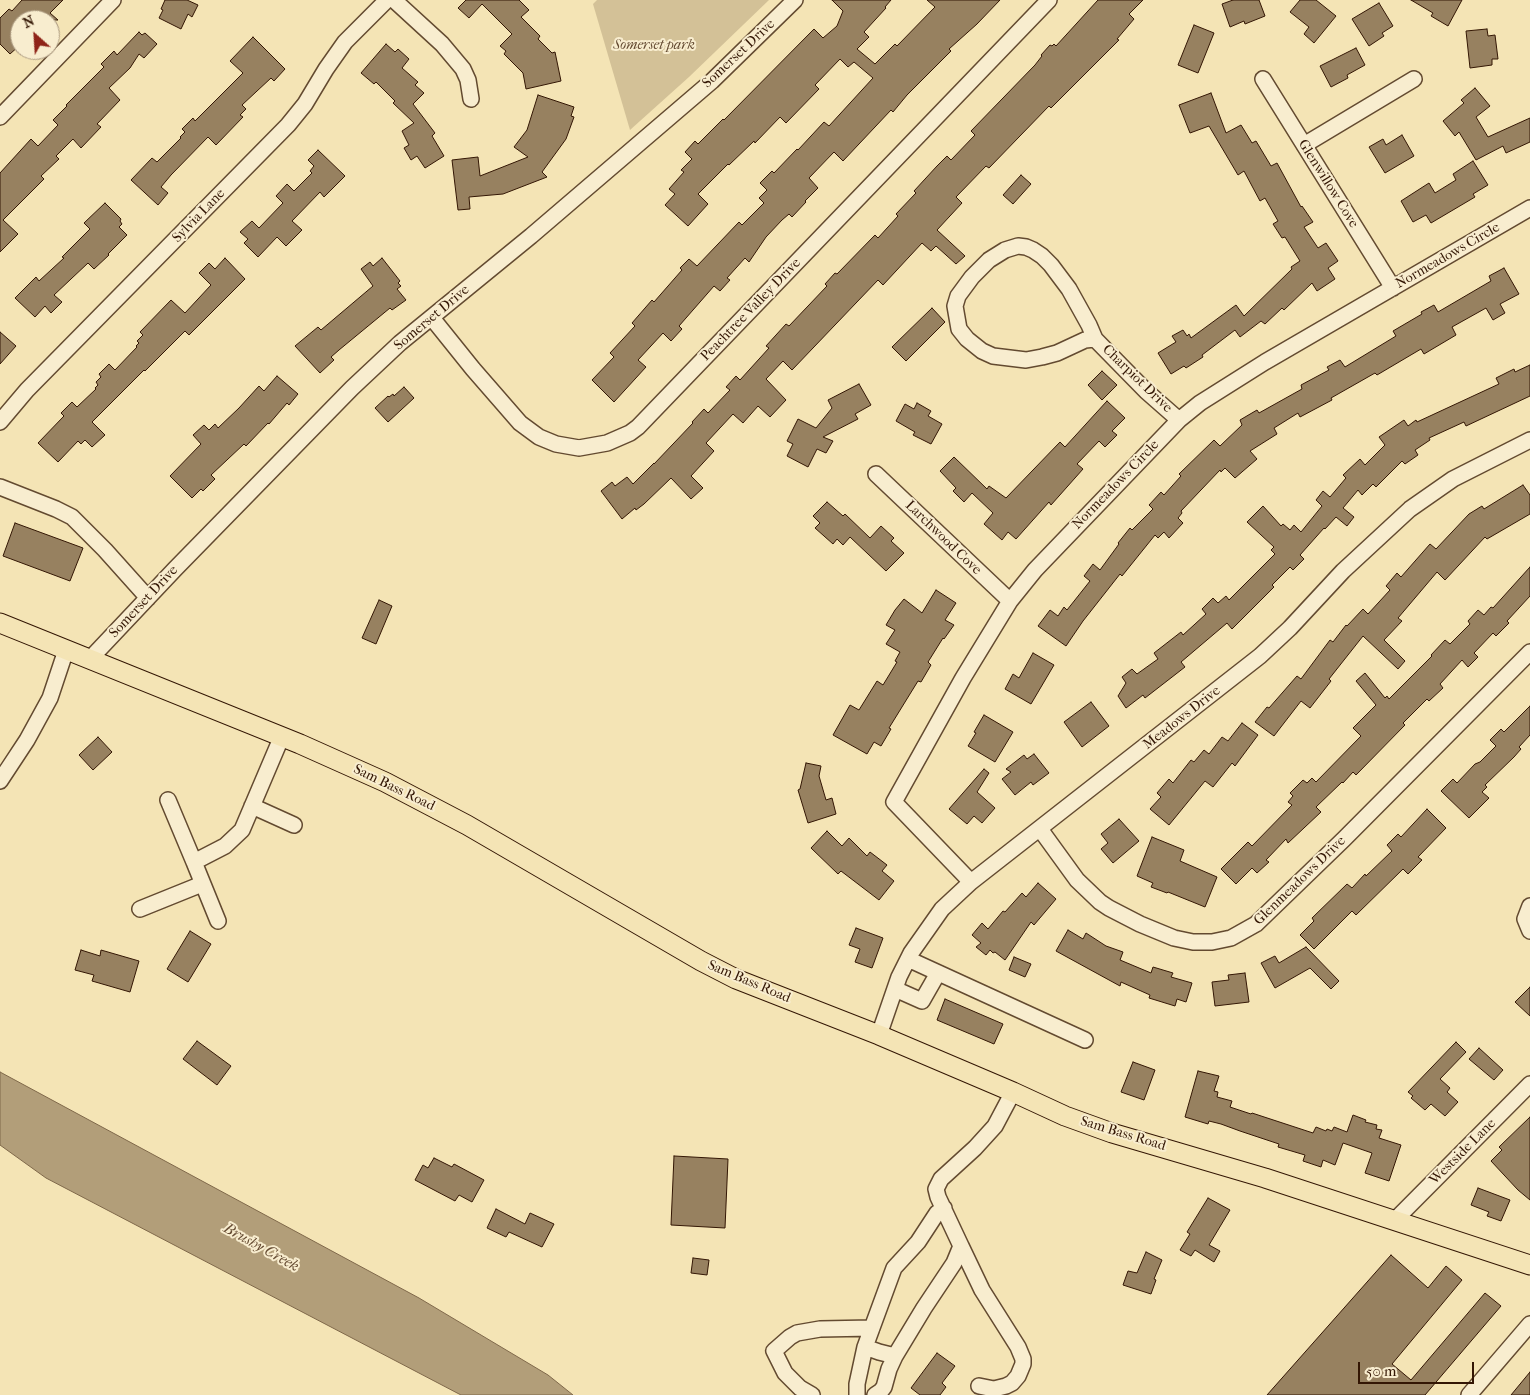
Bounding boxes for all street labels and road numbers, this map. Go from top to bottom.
street label: Somerset Drive [699,16,779,92]
street label: Glenwillow Cove [1294,137,1362,231]
street label: Sylvia Lane [169,185,229,247]
street label: Normeadows Circle [1393,219,1503,293]
street label: Peachtree Valley Drive [697,255,805,365]
street label: Somerset Drive [391,282,473,354]
street label: Charpiot Drive [1098,341,1176,417]
street label: Normeadows Circle [1069,437,1163,533]
street label: Larchwood Cove [901,497,985,579]
street label: Somerset Drive [106,562,182,642]
street label: Meadows Drive [1140,683,1224,753]
street label: Sam Bass Road [351,761,437,815]
street label: Glenmeadows Drive [1251,833,1349,929]
street label: Sam Bass Road [705,957,793,1007]
street label: Sam Bass Road [1078,1113,1168,1155]
street label: Westside Lane [1426,1115,1500,1189]

